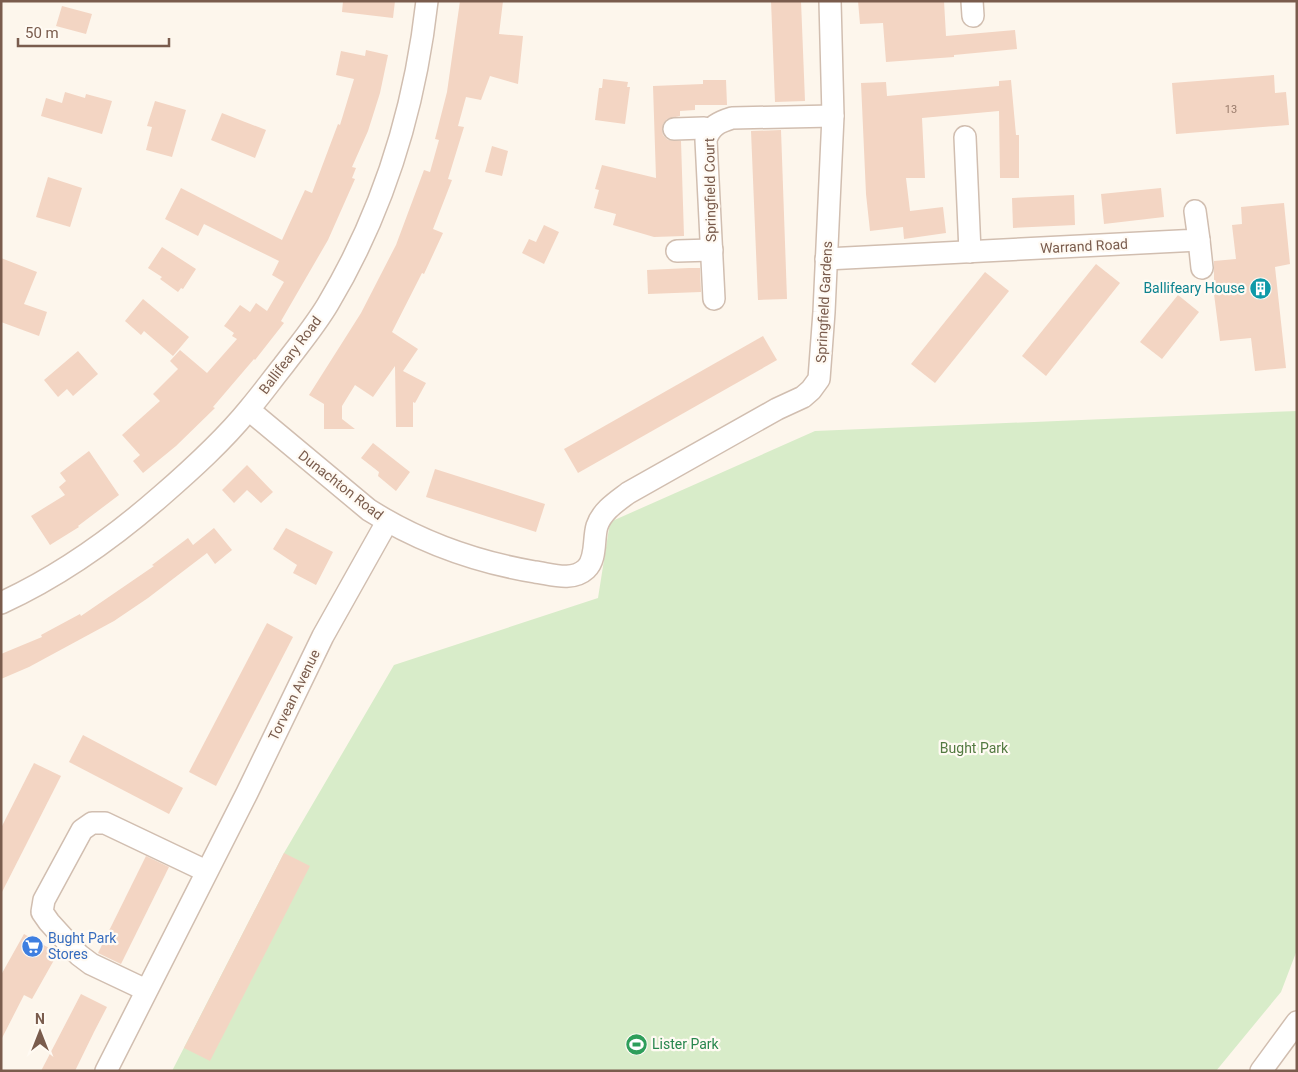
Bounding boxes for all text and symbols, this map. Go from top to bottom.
scale bar [18,15,169,47]
text: 50 m [25,24,59,42]
house number: 13 [1225,103,1237,116]
street label: Springfield Court [701,137,719,242]
street label: Warrand Road [1040,236,1128,256]
street label: Springfield Gardens [813,241,835,363]
building icon: Ballifeary House [1249,276,1273,300]
place label: Ballifeary House [1143,280,1245,296]
street label: Ballifeary Road [256,313,324,397]
street label: Dunachton Road [295,447,387,523]
street label: Torvean Avenue [265,647,323,743]
park label: Bught Park [940,740,1009,756]
place label: Bught Park Stores [48,930,117,962]
supermarket icon: Bught Park Stores [20,934,44,958]
north arrow [15,1007,65,1057]
text: N [35,1011,45,1027]
sports icon: Lister Park [624,1032,648,1056]
place label: Lister Park [652,1036,720,1052]

